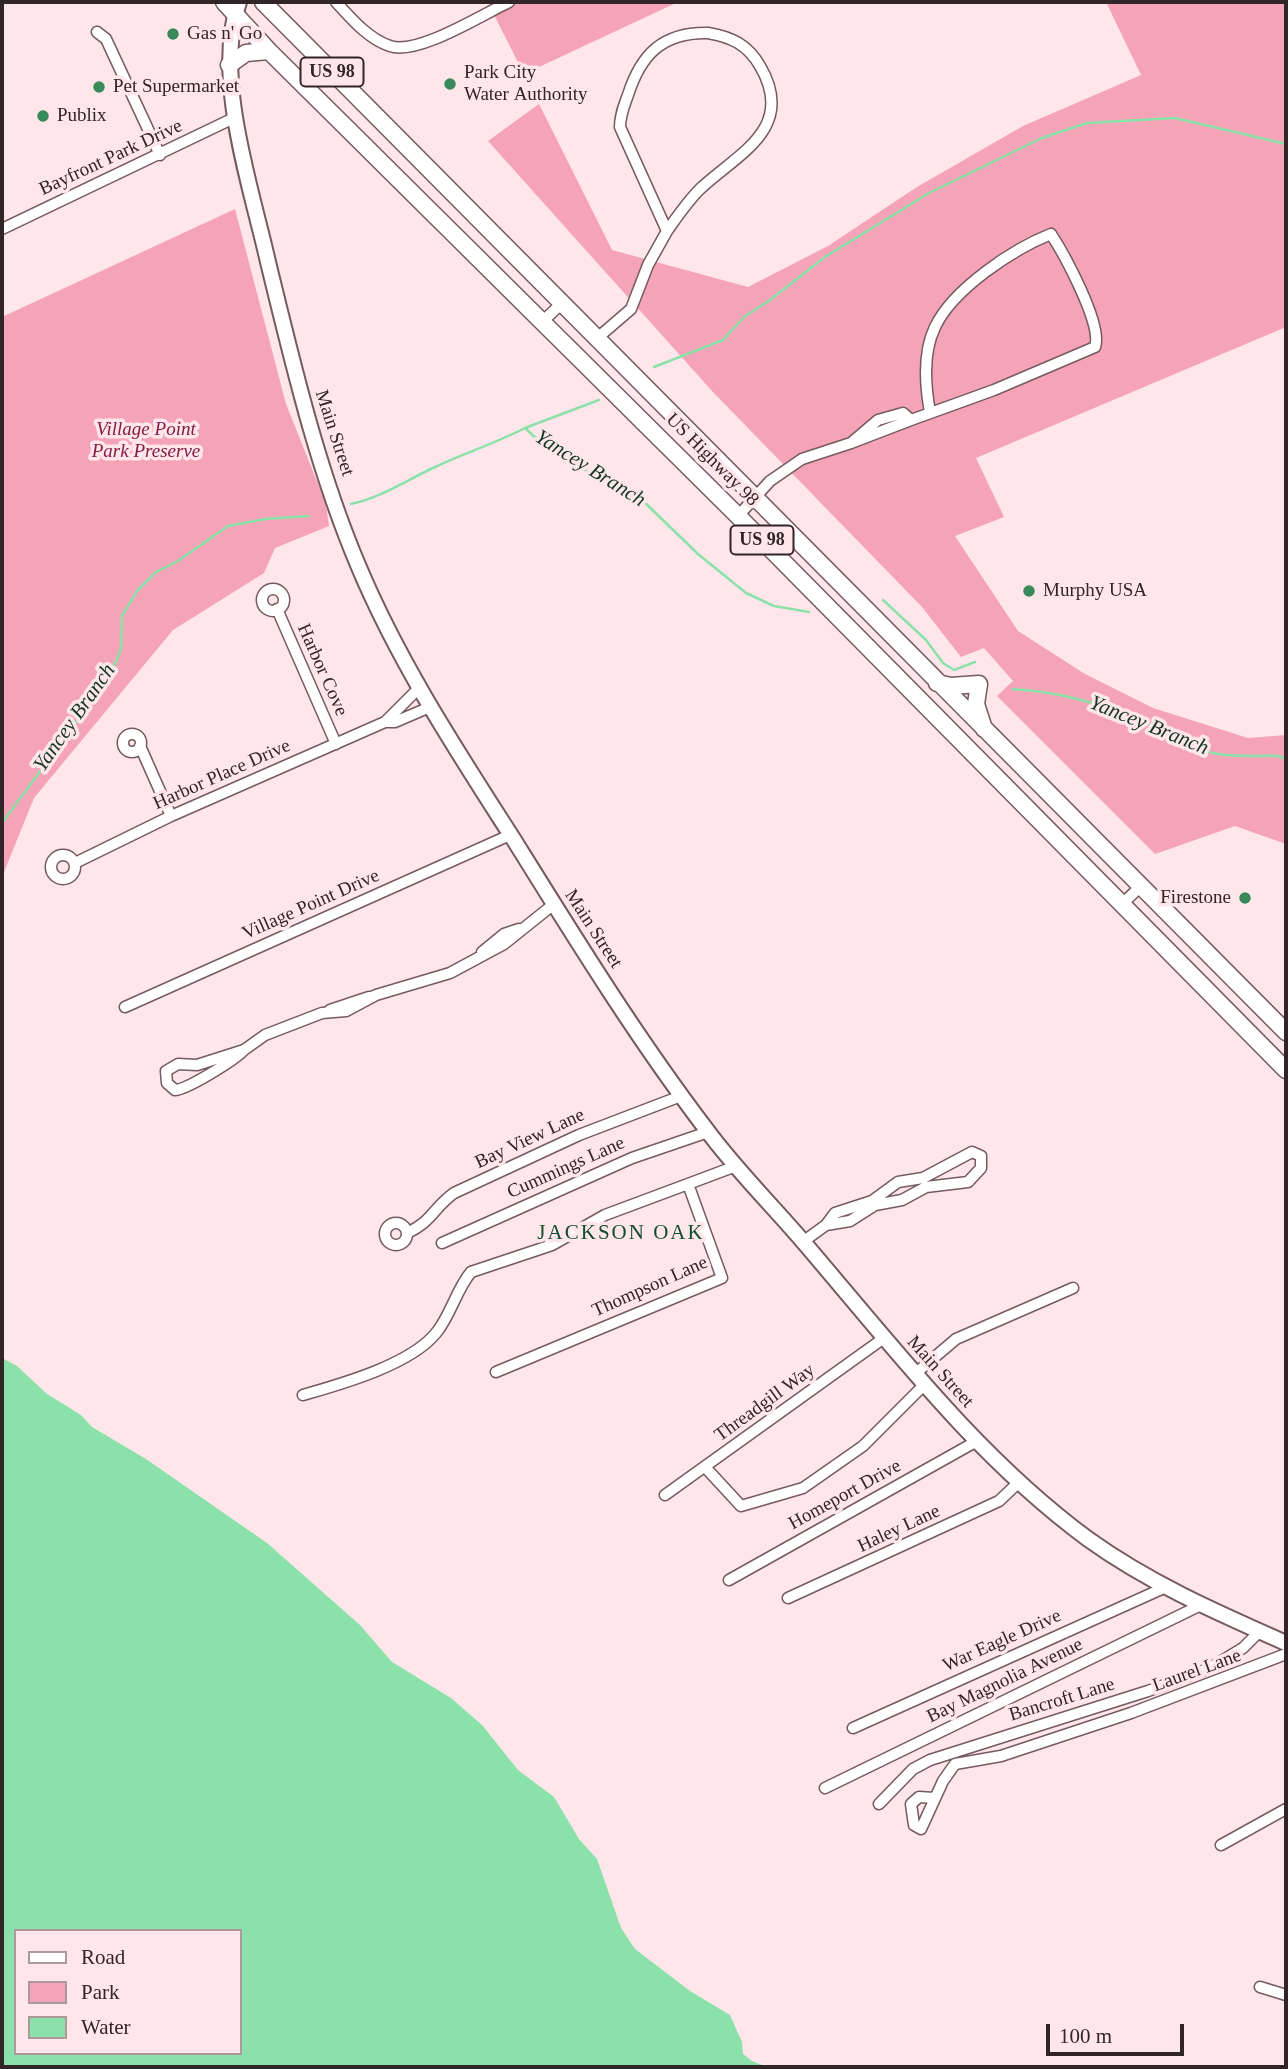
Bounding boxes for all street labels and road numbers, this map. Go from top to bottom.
road number: US 98 [300,58,364,86]
street label: Bayfront Park Drive [36,115,186,201]
street label: Main Street [309,387,359,479]
street label: US Highway 98 [661,409,763,511]
road number: US 98 [730,526,794,554]
street label: Harbor Cove [292,620,352,720]
street label: Harbor Place Drive [150,735,294,815]
street label: Village Point Drive [239,865,383,945]
street label: Main Street [559,885,627,973]
street label: Bay View Lane [472,1104,588,1174]
street label: Cummings Lane [504,1132,628,1204]
street label: Thompson Lane [589,1251,711,1323]
street label: Main Street [902,1331,978,1413]
street label: Threadgill Way [710,1359,820,1447]
street label: Homeport Drive [785,1455,905,1535]
street label: Haley Lane [854,1500,944,1558]
street label: War Eagle Drive [939,1605,1065,1677]
street label: Bay Magnolia Avenue [923,1633,1087,1729]
street label: Laurel Lane [1150,1645,1244,1697]
street label: Bancroft Lane [1006,1673,1118,1727]

